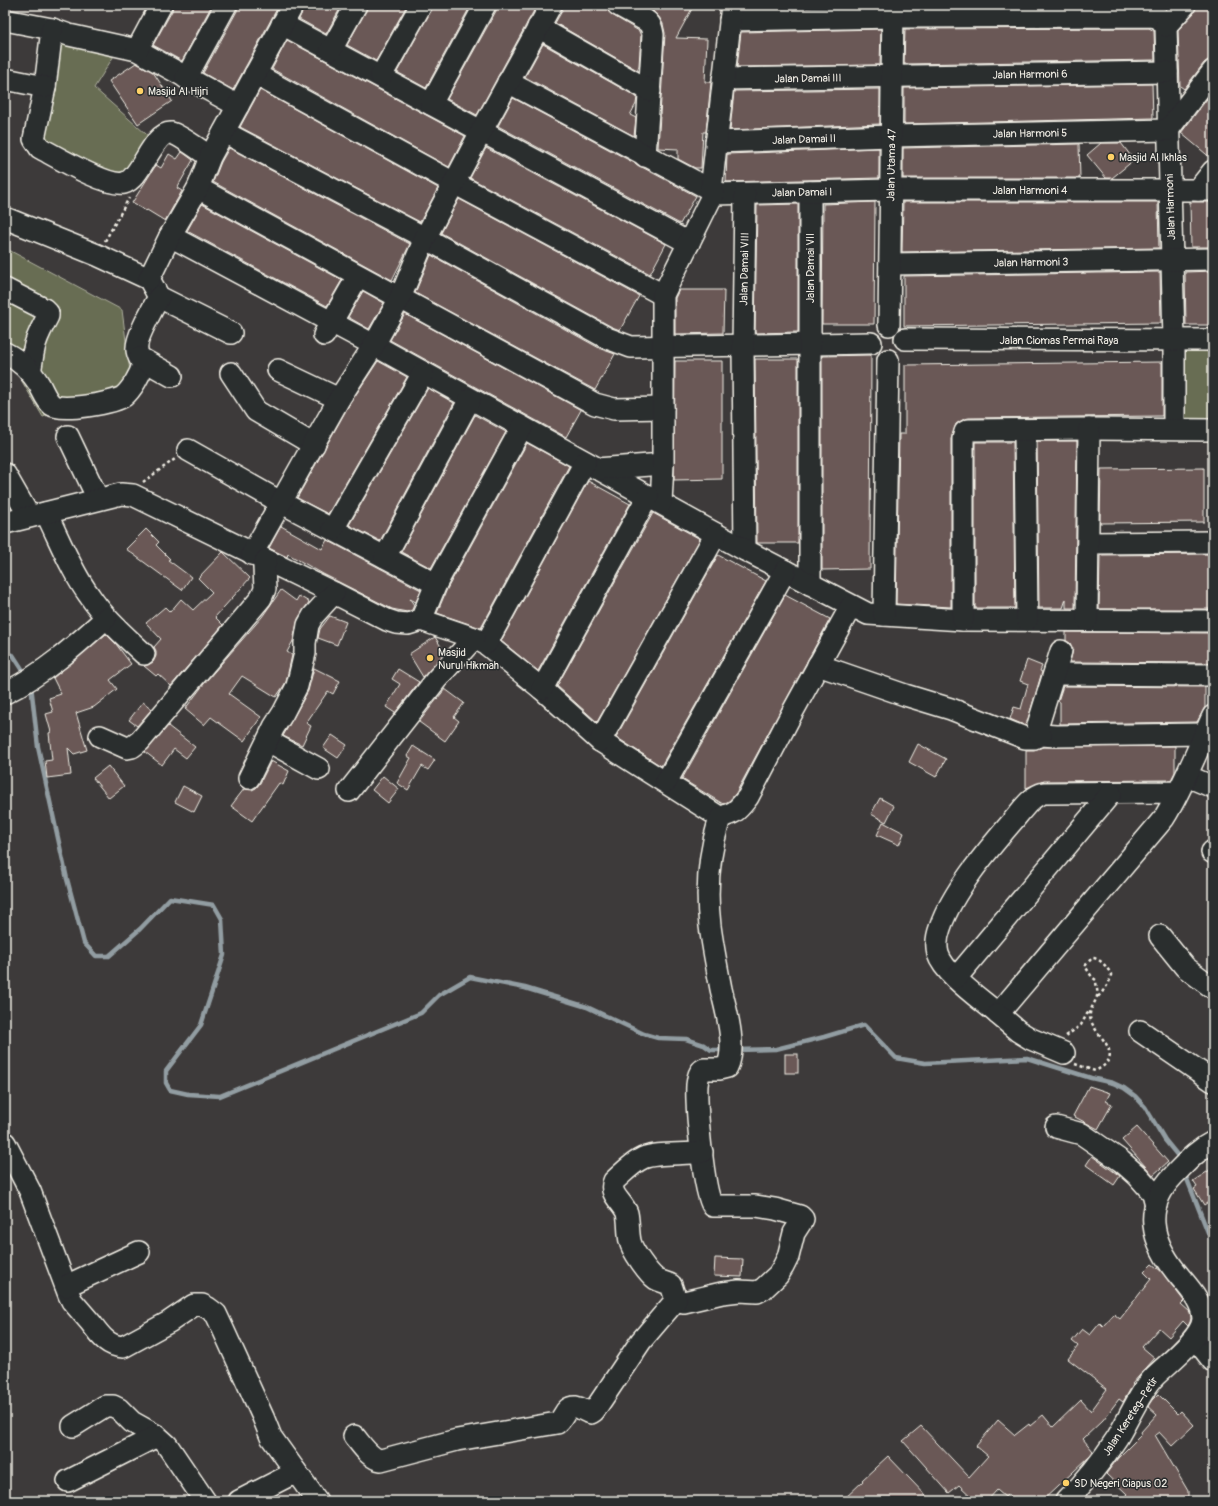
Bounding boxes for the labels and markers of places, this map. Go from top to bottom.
place label: Masjid Al Hijri [148,85,208,98]
marker: Masjid Al Hijri [135,86,145,96]
place label: Masjid Al Ikhlas [1119,151,1187,164]
marker: Masjid Al Ikhlas [1106,152,1116,162]
place label: Masjid Nurul Hikmah [438,646,499,672]
marker: Masjid Nurul Hikmah [425,653,435,663]
place label: SD Negeri Ciapus 02 [1074,1477,1167,1490]
marker: SD Negeri Ciapus 02 [1061,1478,1071,1488]

